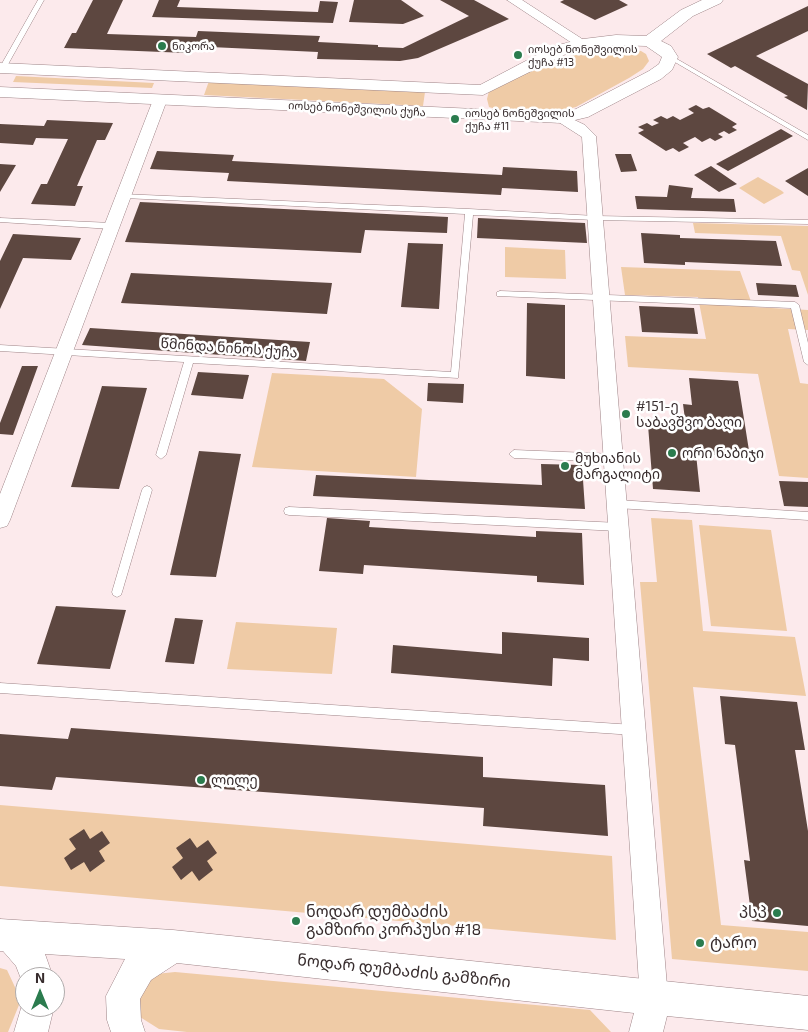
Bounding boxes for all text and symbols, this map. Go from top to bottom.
place label: ნიკორა [172,39,215,53]
marker: ნიკორა [156,40,168,52]
place label: იოსებ ნონეშვილის ქუჩა #13 [528,42,638,68]
marker: იოსებ ნონეშვილის ქუჩა #13 [512,49,524,61]
street label: იოსებ ნონეშვილის ქუჩა [288,99,426,119]
place label: იოსებ ნონეშვილის ქუჩა #11 [465,106,575,132]
marker: იოსებ ნონეშვილის ქუჩა #11 [449,113,461,125]
street label: წმინდა ნინოს ქუჩა [160,335,298,361]
place label: #151-ე საბავშვო ბაღი [636,398,742,431]
marker: #151-ე საბავშვო ბაღი [620,408,632,420]
place label: ორი ნაბიჯი [682,445,764,461]
marker: ორი ნაბიჯი [666,447,678,459]
place label: მუხიანის მარგალიტი [575,450,660,482]
marker: მუხიანის მარგალიტი [559,460,571,472]
place label: ლილე [211,772,258,788]
marker: ლილე [195,774,207,786]
place label: ნოდარ დუმბაძის გამზირი კორპუსი #18 [306,902,481,940]
place label: პსპ [739,903,767,923]
marker: პსპ [771,907,783,919]
marker: ნოდარ დუმბაძის გამზირი კორპუსი #18 [290,915,302,927]
place label: ტარო [710,933,757,953]
marker: ტარო [694,937,706,949]
street label: ნოდარ დუმბაძის გამზირი [296,950,512,992]
north arrow [15,967,65,1017]
text: N [35,969,45,986]

